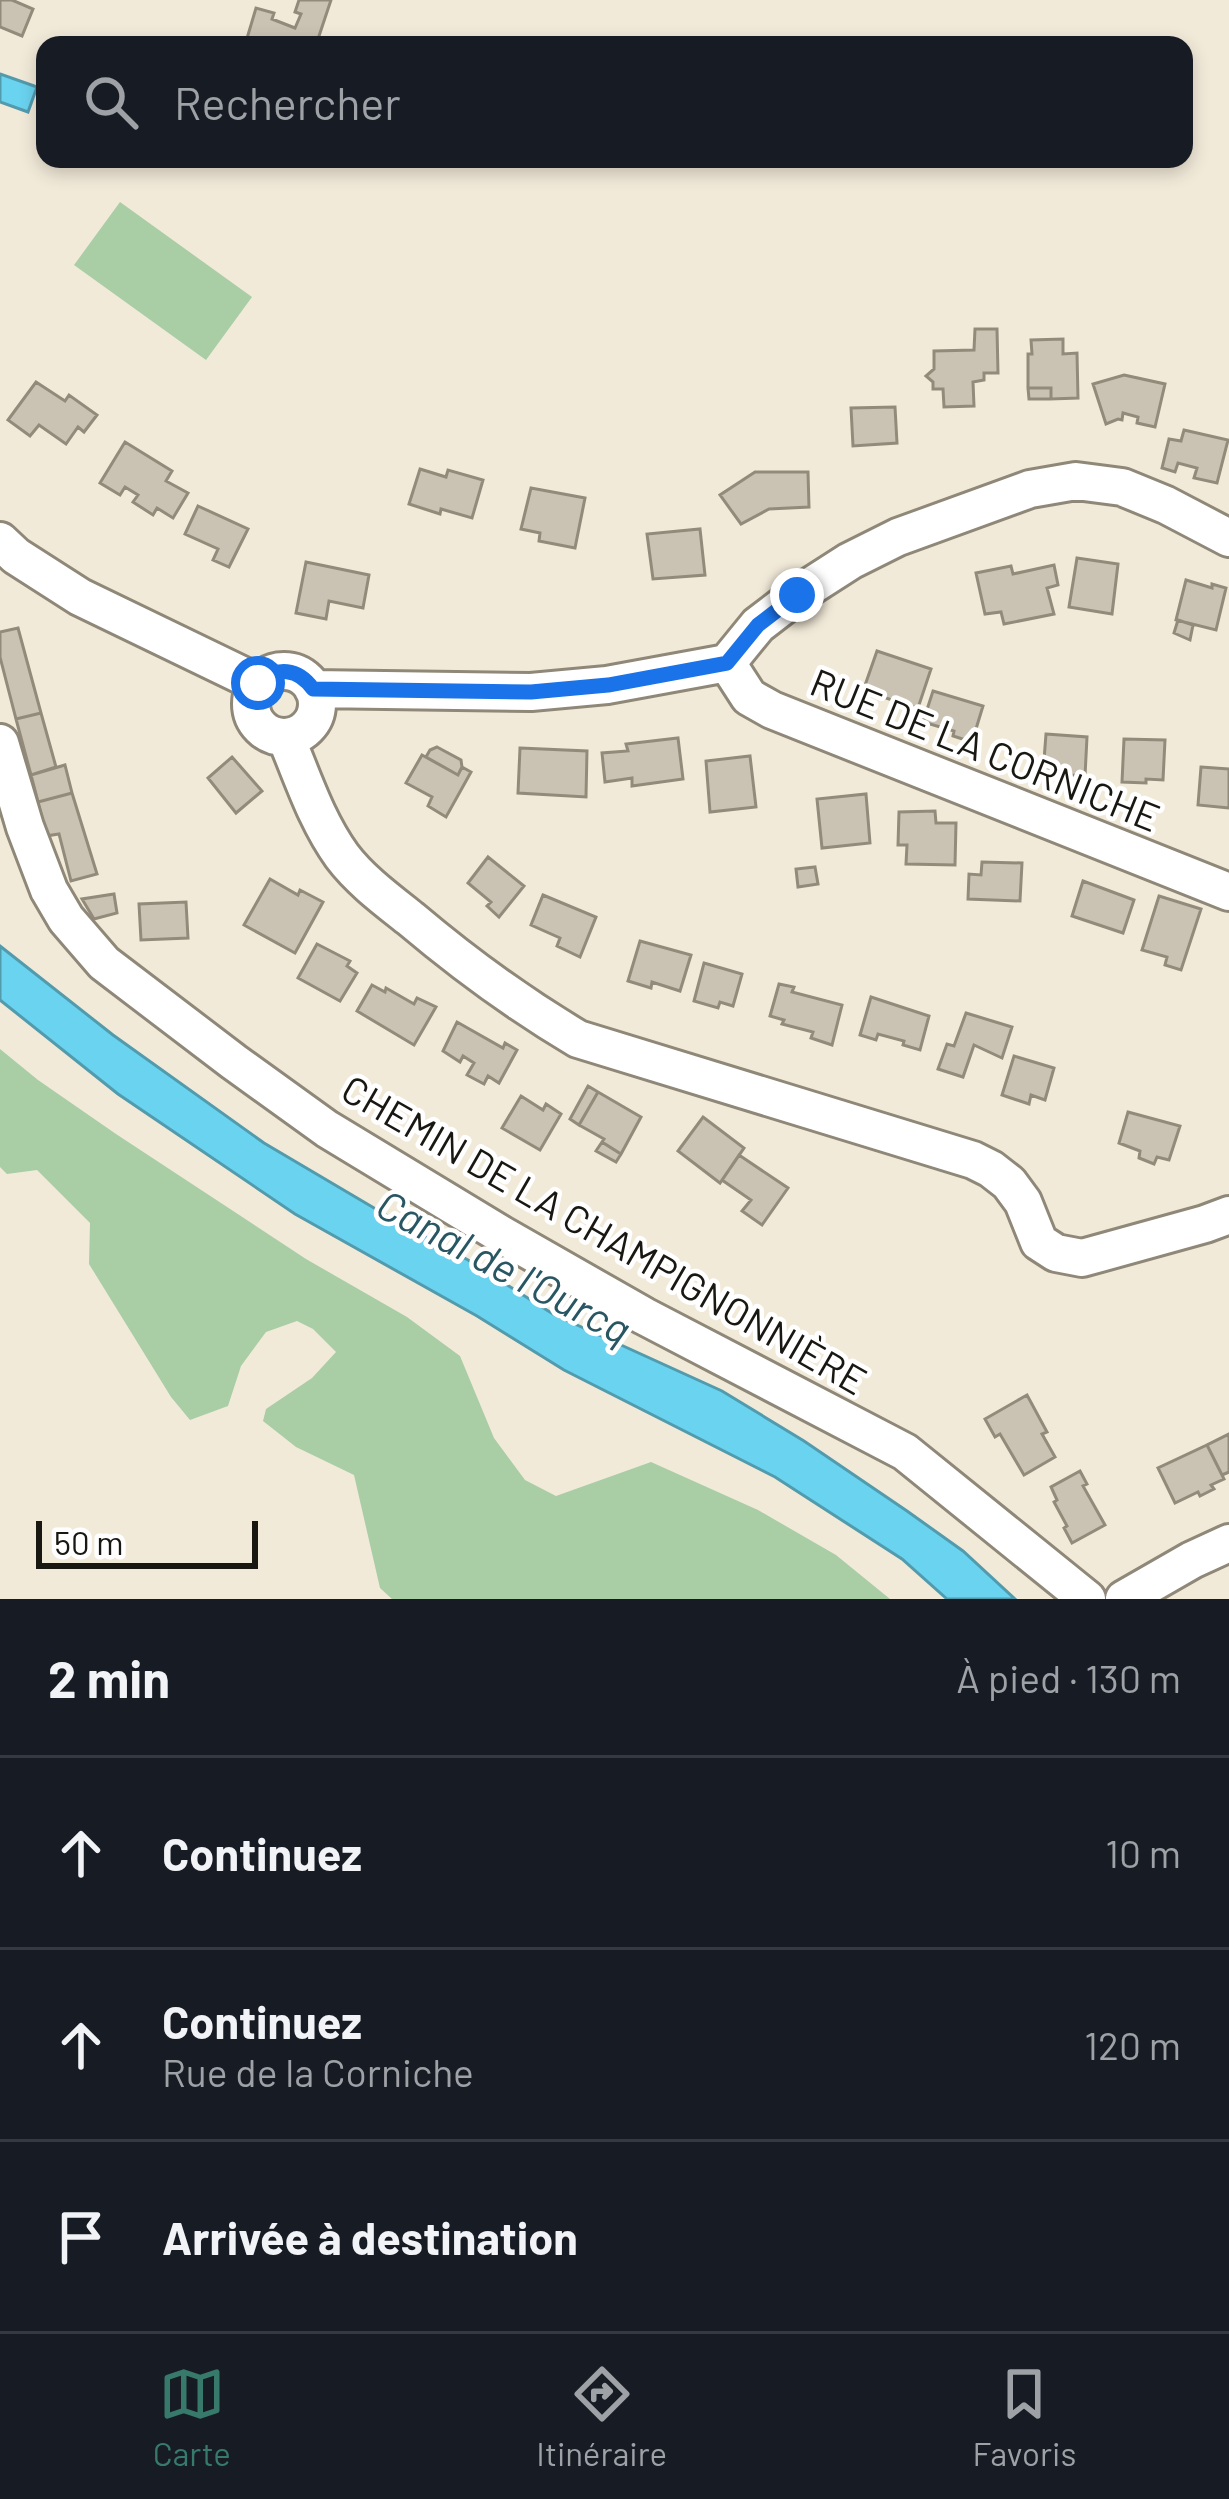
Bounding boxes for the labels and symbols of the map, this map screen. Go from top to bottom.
route end [770,568,824,622]
route start [231,656,285,710]
street label: RUE DE LA CORNICHE [804,657,1167,840]
street label: CHEMIN DE LA CHAMPIGNONNIÈRE [334,1064,875,1403]
water label: Canal de l'Ourcq [369,1177,641,1354]
scale bar [36,1515,258,1568]

